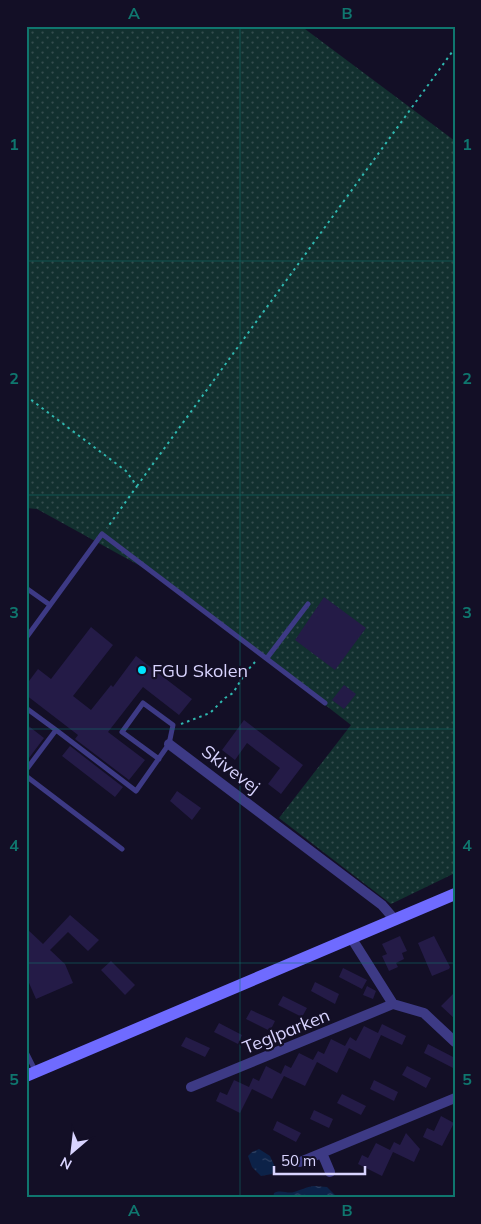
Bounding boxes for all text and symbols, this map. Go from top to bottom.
text: A [128,3,140,23]
text: B [341,3,353,23]
text: 1 [9,134,19,154]
text: 1 [462,134,472,154]
text: 2 [9,368,19,388]
text: 2 [462,368,472,388]
text: 3 [9,602,19,622]
text: 3 [462,602,472,622]
place label: FGU Skolen [152,659,248,682]
marker: FGU Skolen [136,664,148,676]
street label: Skivevej [197,740,265,798]
text: 4 [9,835,19,855]
text: 4 [462,835,472,855]
street label: Teglparken [239,1003,333,1059]
text: 5 [9,1069,19,1089]
text: 5 [462,1069,472,1089]
north arrow [48,1126,98,1176]
scale bar [274,1144,365,1176]
text: 50 m [281,1151,316,1170]
text: N [57,1153,75,1174]
text: A [128,1200,140,1220]
text: B [341,1200,353,1220]

